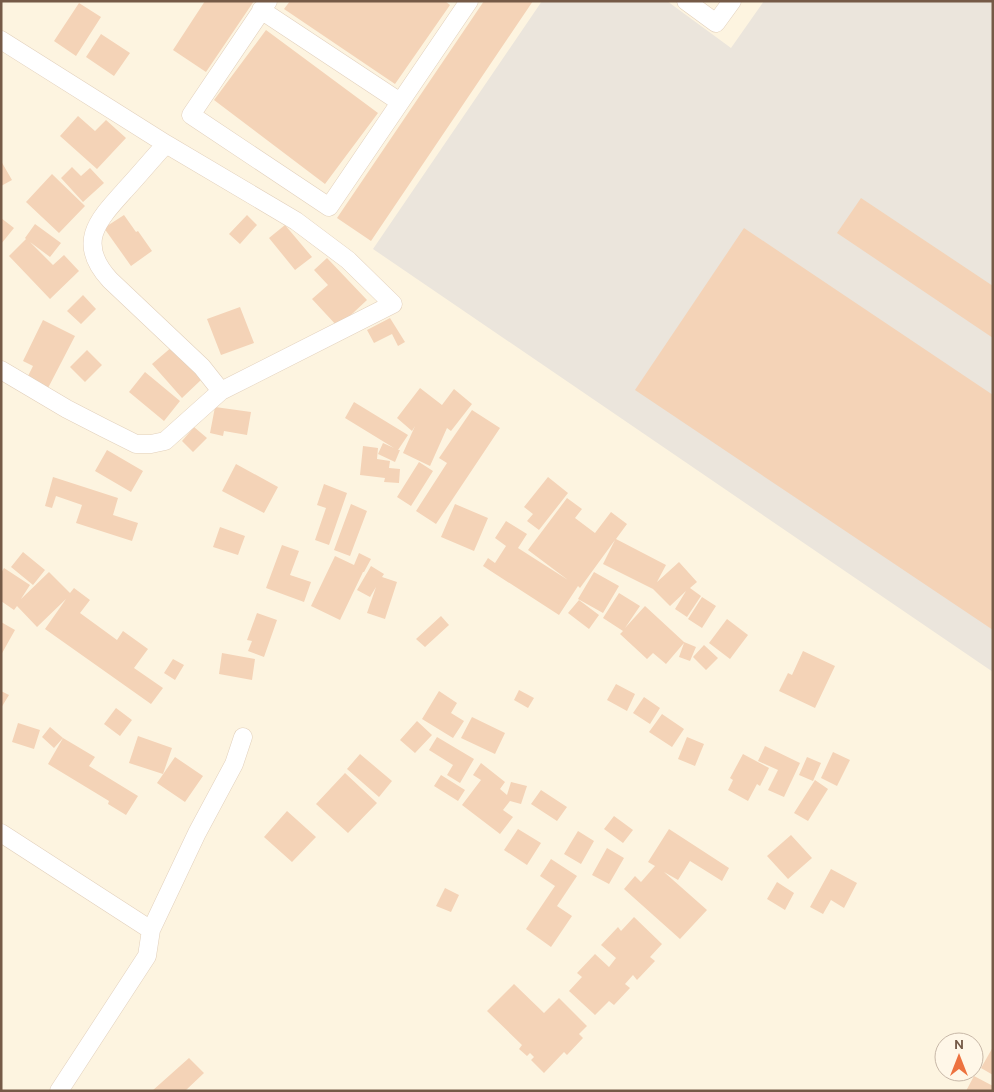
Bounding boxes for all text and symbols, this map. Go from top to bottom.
north arrow [934,1032,984,1082]
text: N [954,1037,964,1054]

